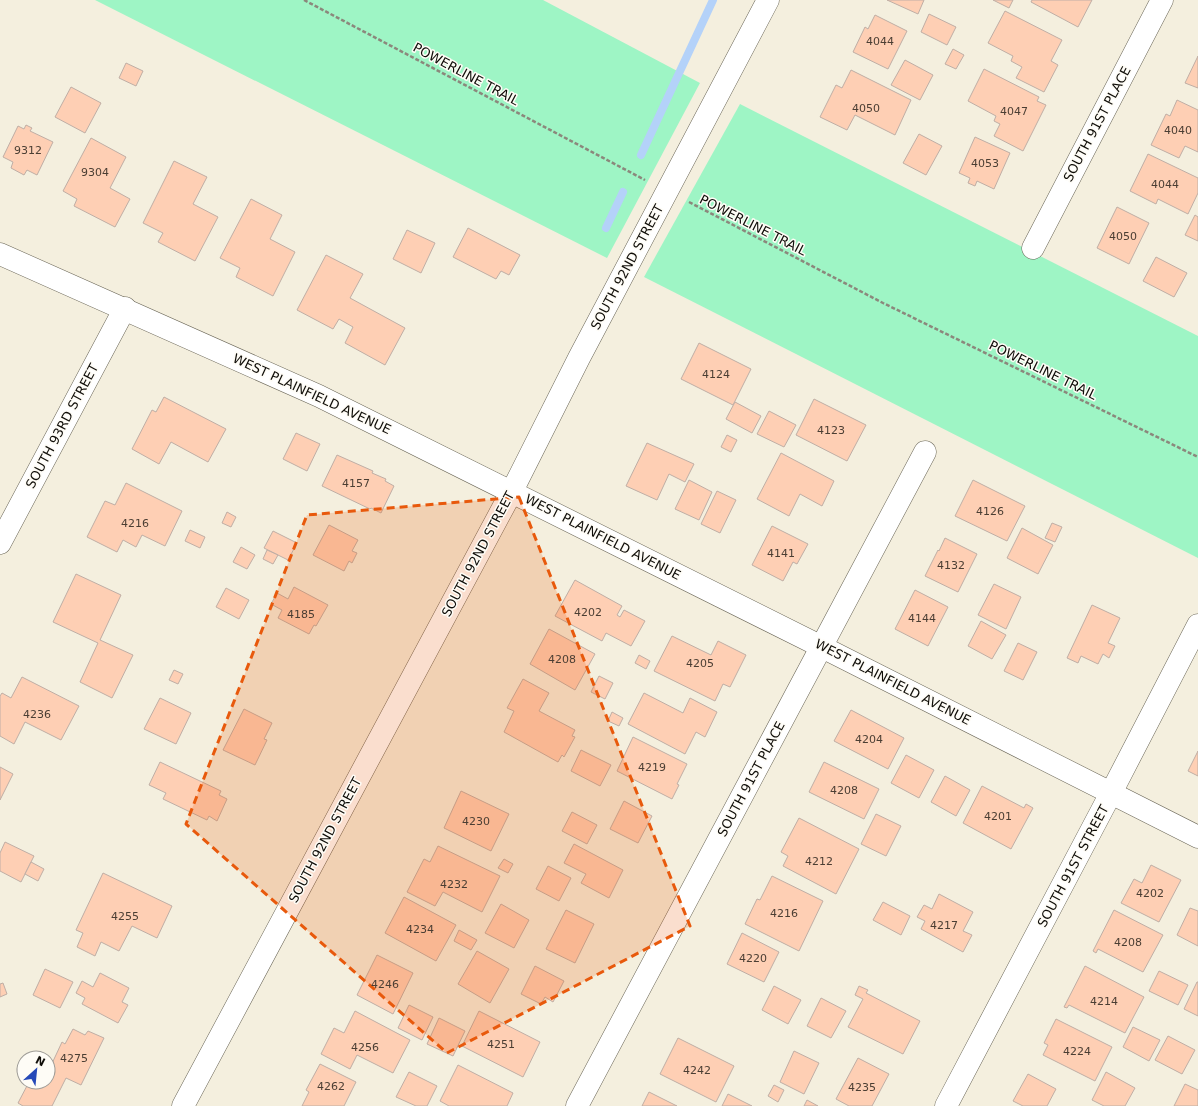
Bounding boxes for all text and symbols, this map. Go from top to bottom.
house number: 4044 [866,35,894,48]
street label: POWERLINE TRAIL [410,40,522,109]
street label: SOUTH 91ST PLACE [1060,64,1134,184]
house number: 4050 [852,102,880,115]
house number: 4047 [1000,105,1028,118]
house number: 4040 [1164,124,1192,137]
house number: 9312 [14,144,42,157]
house number: 4053 [971,157,999,170]
house number: 9304 [81,166,109,179]
house number: 4044 [1151,178,1179,191]
street label: POWERLINE TRAIL [697,192,810,259]
street label: SOUTH 92ND STREET [588,202,666,332]
house number: 4050 [1109,230,1137,243]
street label: POWERLINE TRAIL [987,337,1100,403]
street label: WEST PLAINFIELD AVENUE [231,351,393,437]
street label: SOUTH 93RD STREET [23,361,101,491]
house number: 4124 [702,368,730,381]
house number: 4123 [817,424,845,437]
house number: 4157 [342,477,370,490]
street label: SOUTH 92ND STREET [439,489,517,619]
street label: WEST PLAINFIELD AVENUE [523,491,683,583]
house number: 4126 [976,505,1004,518]
house number: 4216 [121,517,149,530]
house number: 4141 [767,547,795,560]
house number: 4132 [937,559,965,572]
house number: 4202 [574,606,602,619]
house number: 4185 [287,608,315,621]
house number: 4144 [908,612,936,625]
street label: WEST PLAINFIELD AVENUE [813,636,973,728]
house number: 4208 [548,653,576,666]
house number: 4205 [686,657,714,670]
house number: 4236 [23,708,51,721]
street label: SOUTH 91ST PLACE [714,719,788,839]
house number: 4204 [855,733,883,746]
house number: 4219 [638,761,666,774]
street label: SOUTH 92ND STREET [286,775,364,905]
house number: 4208 [830,784,858,797]
street label: SOUTH 91ST STREET [1034,802,1112,930]
house number: 4201 [984,810,1012,823]
house number: 4230 [462,815,490,828]
house number: 4212 [805,855,833,868]
house number: 4232 [440,878,468,891]
house number: 4202 [1136,887,1164,900]
house number: 4216 [770,907,798,920]
house number: 4255 [111,910,139,923]
house number: 4217 [930,919,958,932]
house number: 4234 [406,923,434,936]
house number: 4208 [1114,936,1142,949]
house number: 4220 [739,952,767,965]
house number: 4246 [371,978,399,991]
house number: 4214 [1090,995,1118,1008]
house number: 4251 [487,1038,515,1051]
house number: 4256 [351,1041,379,1054]
house number: 4224 [1063,1045,1091,1058]
north arrow [16,1050,56,1090]
house number: 4275 [60,1052,88,1065]
text: N [33,1054,47,1069]
house number: 4242 [683,1064,711,1077]
house number: 4262 [317,1080,345,1093]
house number: 4235 [848,1081,876,1094]

